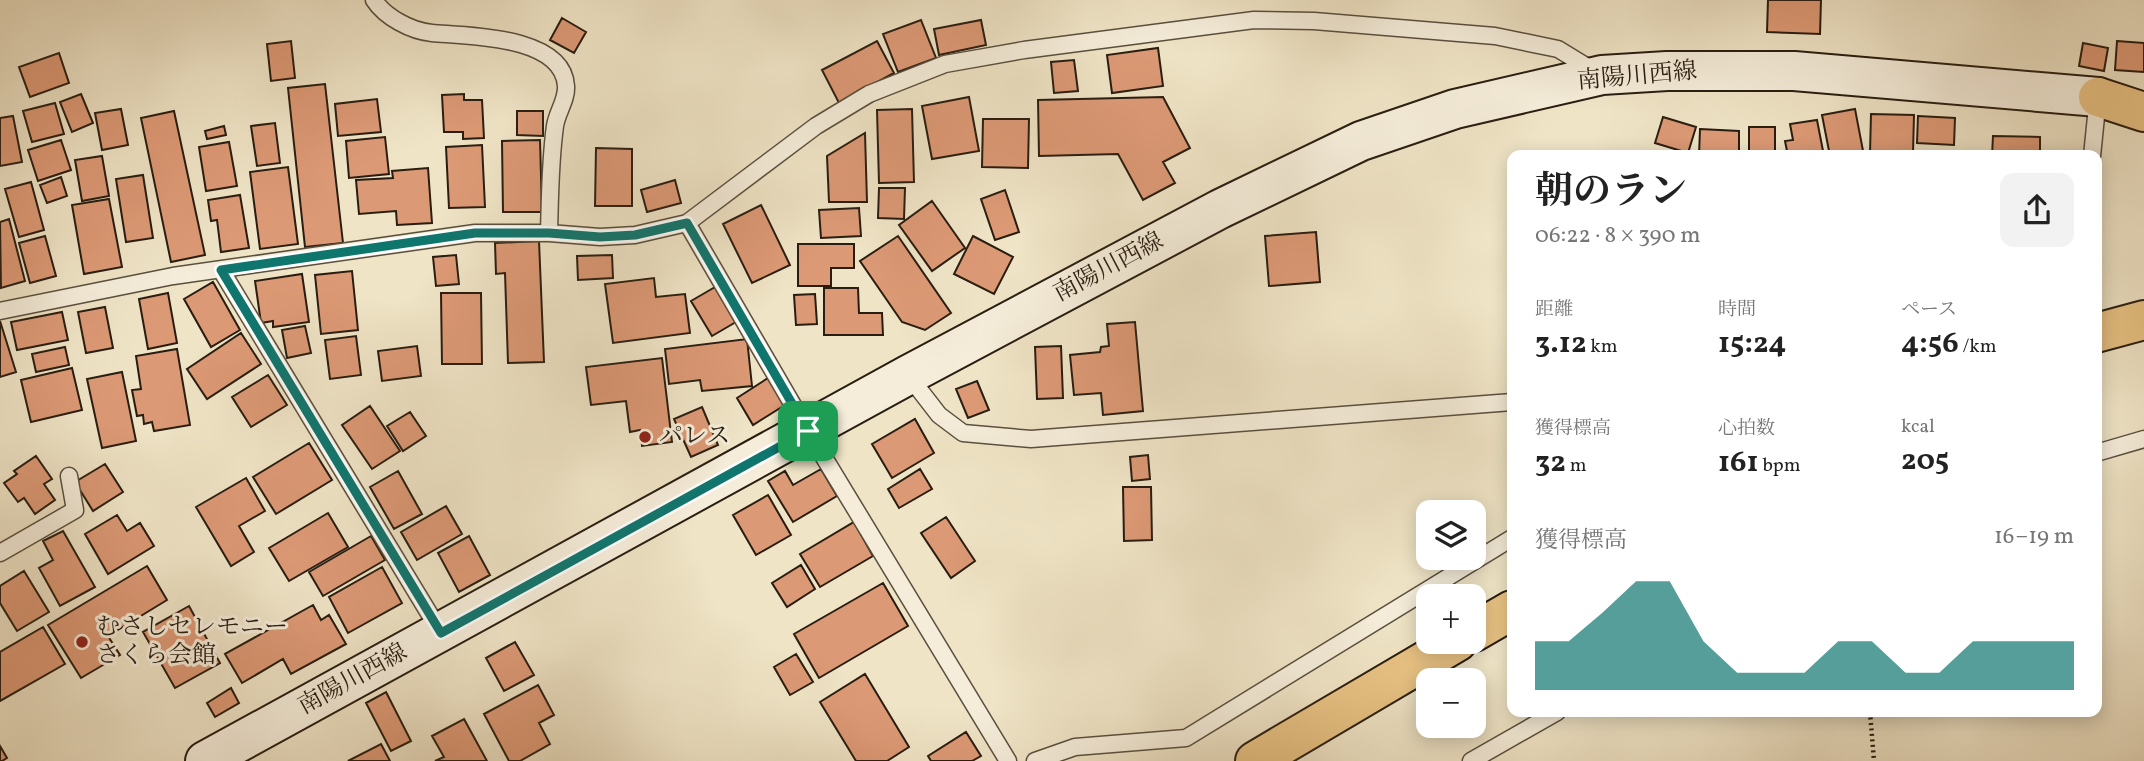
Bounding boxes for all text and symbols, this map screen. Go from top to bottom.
street label: 南陽川西線 [1576,55,1698,99]
text: 朝のラン [1535,167,1687,220]
button: share [2000,173,2074,247]
text: 06:22 · 8 × 390 m [1535,220,1701,252]
street label: 南陽川西線 [1048,225,1170,311]
text: 距離 [1535,297,1573,323]
text: 時間 [1718,297,1756,323]
text: ペース [1901,297,1957,323]
text: 3.12 [1535,323,1586,365]
text: 15:24 [1718,323,1786,365]
text: 4:56 [1901,323,1959,365]
text: km [1586,334,1617,360]
text: /km [1959,334,1997,360]
pin [778,401,838,461]
icon: arrive [789,412,827,450]
text: kcal [1901,414,1935,440]
text: 獲得標高 [1535,416,1611,442]
text: 心拍数 [1718,416,1775,442]
place label: パレス [659,420,730,454]
marker: パレス [637,429,653,445]
text: 205 [1901,440,1949,482]
text: 32 [1535,442,1566,484]
text: 161 [1718,442,1759,484]
text: m [1566,453,1587,479]
text: bpm [1759,453,1801,479]
map controls [1416,500,1486,738]
button: layers [1416,500,1486,570]
text: 16–19 m [1994,521,2074,553]
text: 獲得標高 [1535,525,1627,557]
button: + [1416,584,1486,654]
place label: むさしセレモニー さくら会館 [96,611,288,673]
marker: むさしセレモニー さくら会館 [74,634,90,650]
street label: 南陽川西線 [292,636,414,724]
button: − [1416,668,1486,738]

